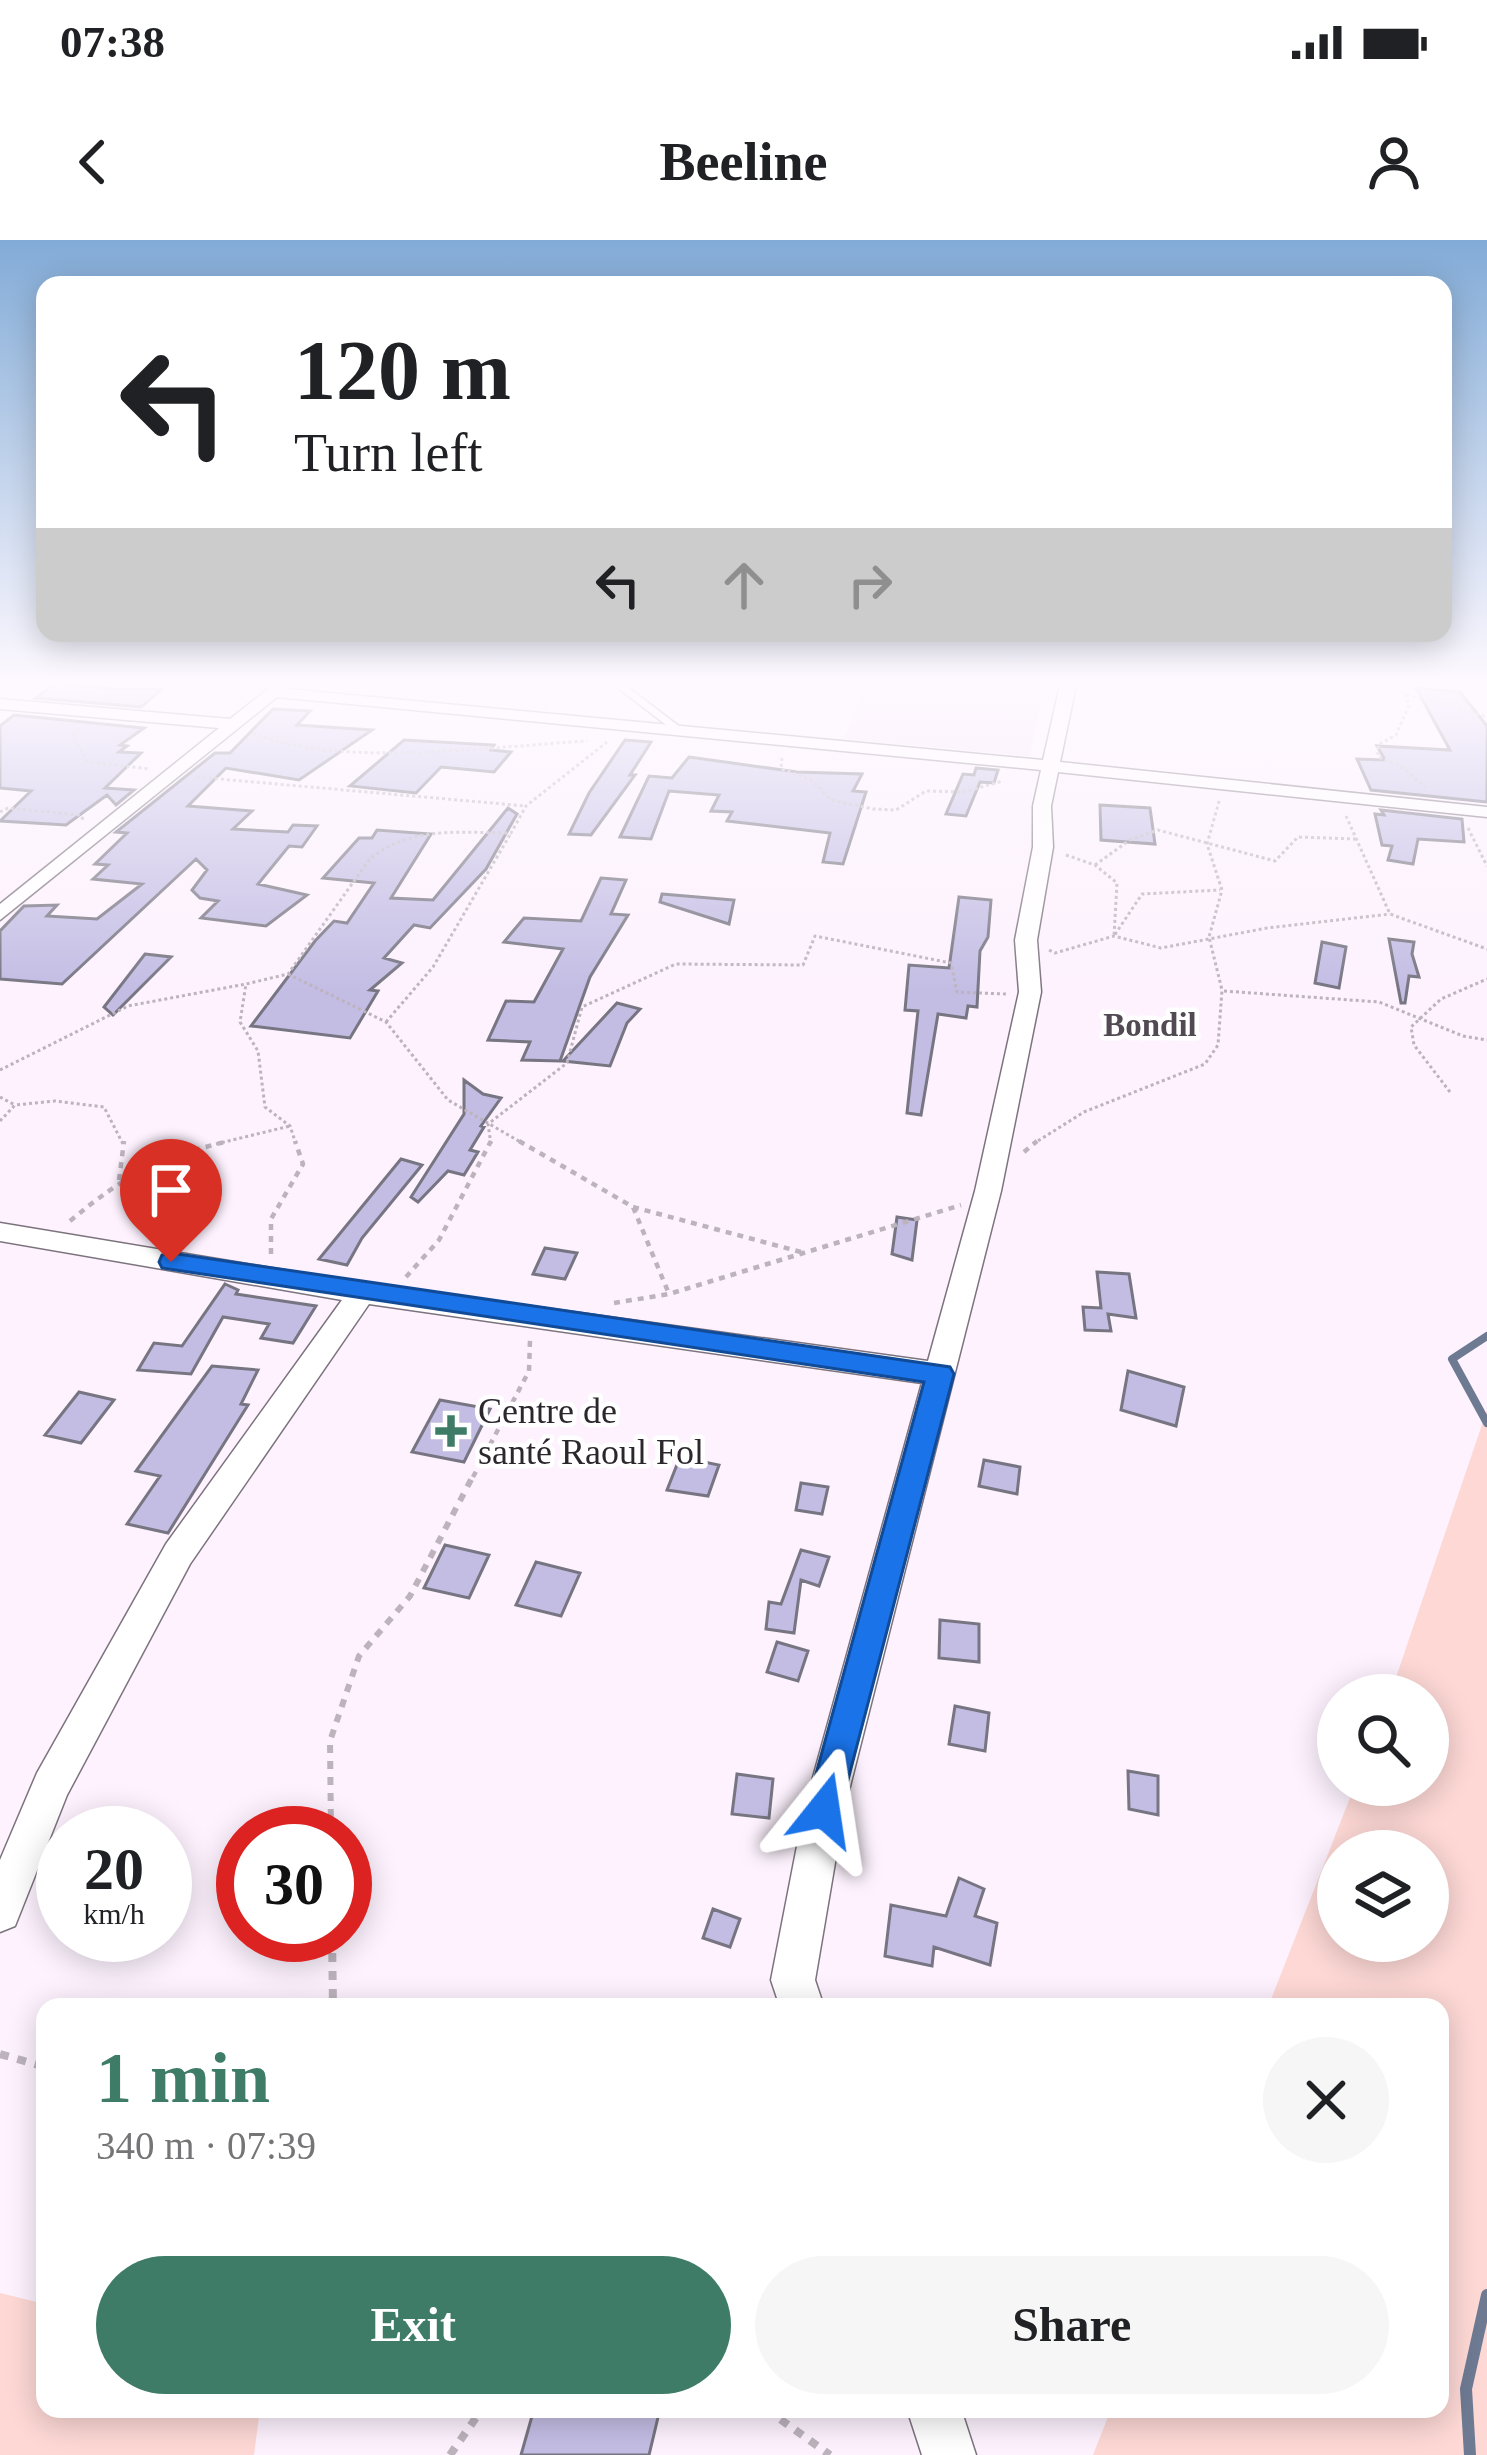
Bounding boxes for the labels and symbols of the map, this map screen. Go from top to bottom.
district label: Bondil [1103,1007,1197,1043]
pin [120,1139,222,1262]
place label: Centre de santé Raoul Fol [478,1391,704,1472]
marker: Centre de santé Raoul Fol [435,1415,467,1447]
position arrow [761,1747,887,1873]
speed limit sign: 30 [216,1806,372,1962]

